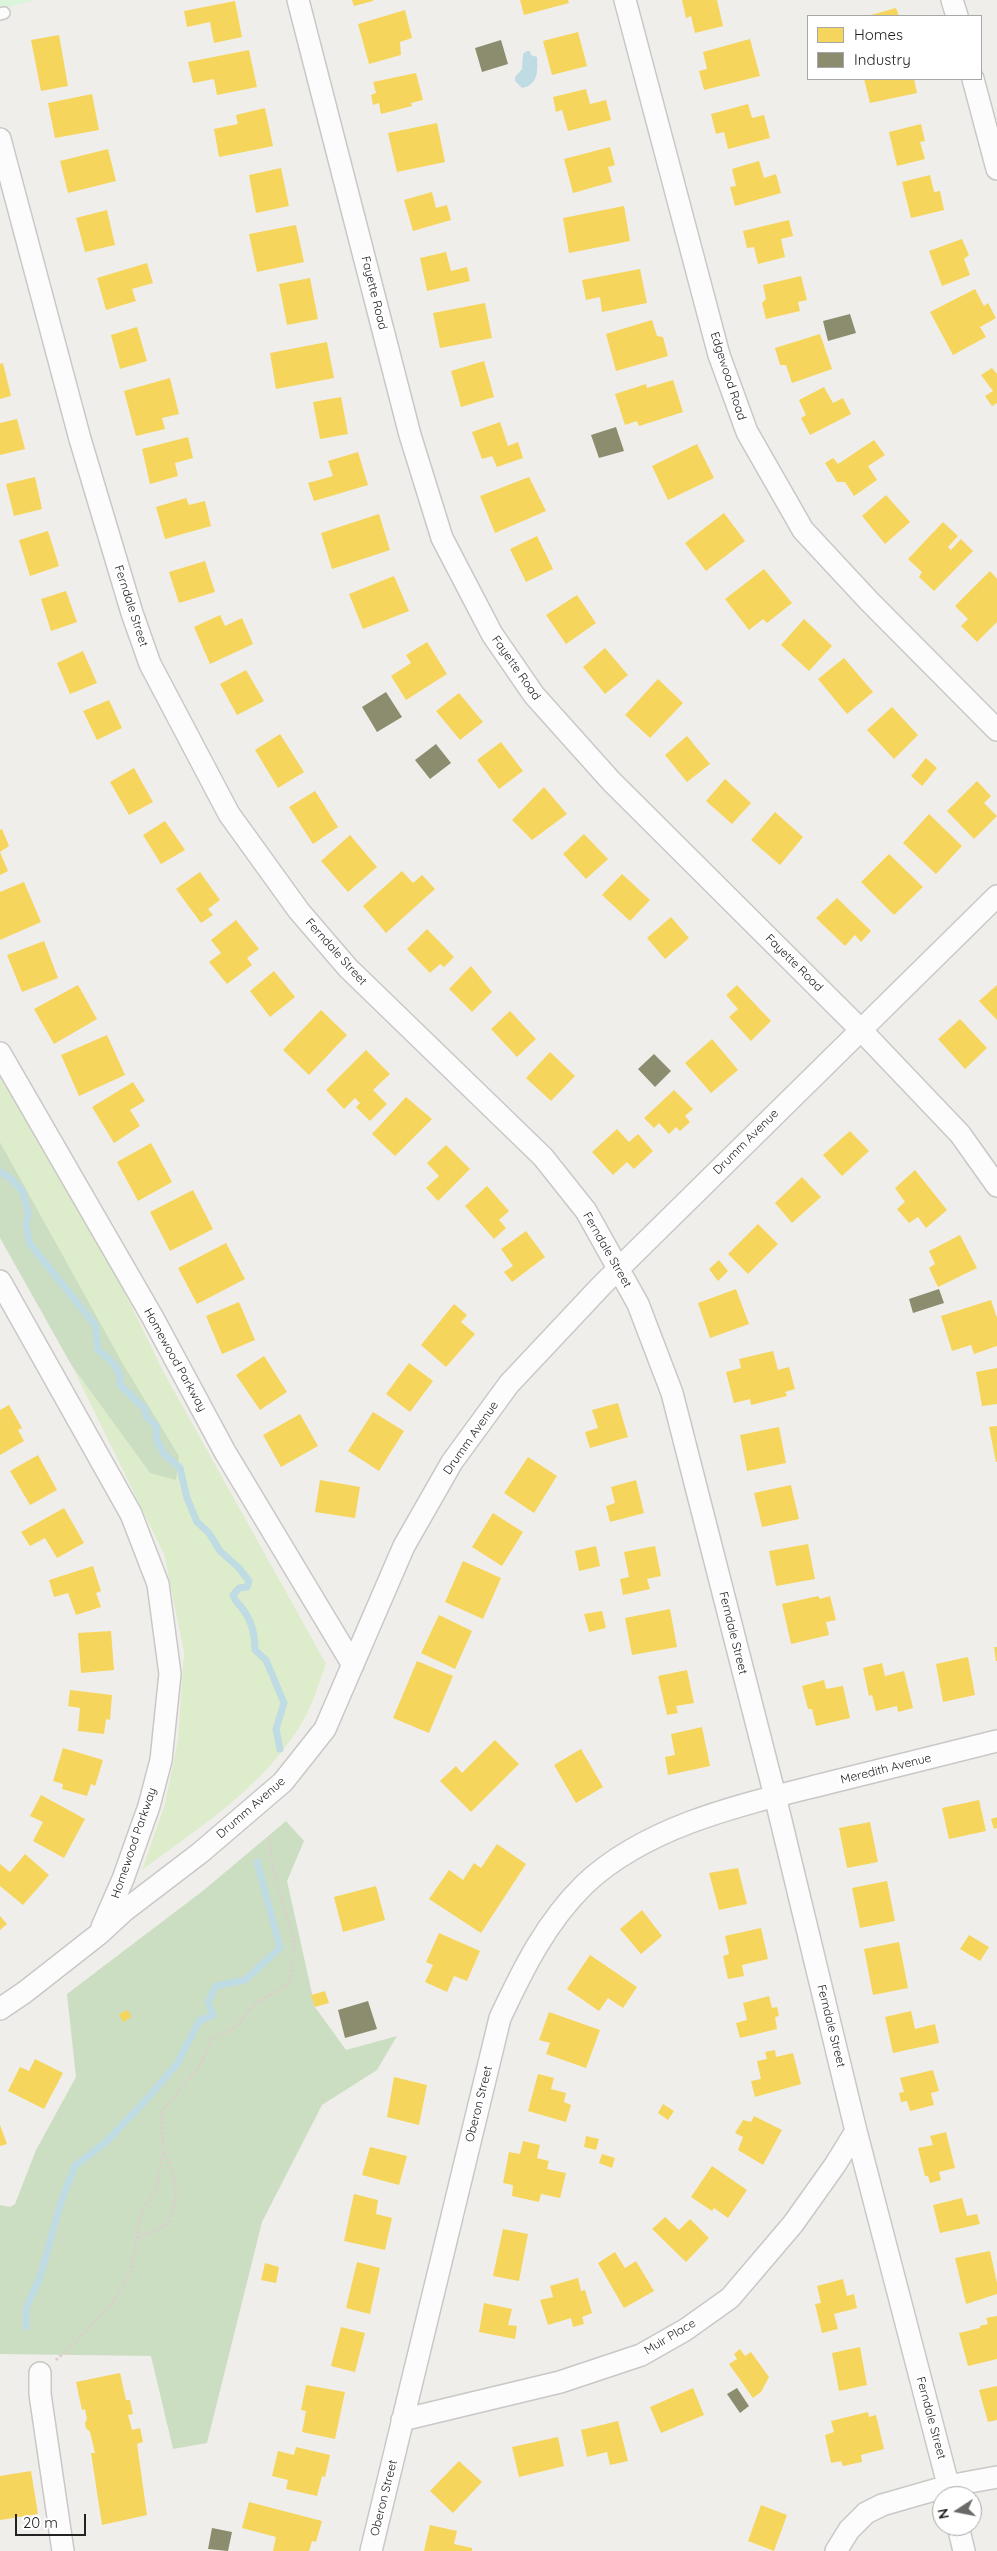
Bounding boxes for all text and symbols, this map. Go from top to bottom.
legend [807,15,982,80]
text: Homes [854,25,903,44]
text: Industry [854,50,911,69]
street label: Fayette Road [358,255,390,331]
street label: Edgewood Road [707,330,749,422]
street label: Ferndale Street [111,563,151,649]
street label: Fayette Road [489,633,543,703]
street label: Ferndale Street [302,916,370,988]
street label: Fayette Road [762,931,826,995]
street label: Drumm Avenue [710,1106,782,1178]
street label: Ferndale Street [580,1210,634,1290]
street label: Homewood Parkway [141,1306,209,1414]
street label: Drumm Avenue [440,1399,502,1477]
street label: Ferndale Street [716,1590,750,1676]
street label: Meredith Avenue [839,1751,933,1787]
street label: Drumm Avenue [214,1774,288,1842]
street label: Homewood Parkway [108,1786,160,1900]
street label: Ferndale Street [814,1983,848,2069]
street label: Oberon Street [463,2064,495,2144]
street label: Muir Place [642,2316,698,2358]
street label: Ferndale Street [913,2375,949,2461]
street label: Oberon Street [368,2458,400,2538]
north arrow [932,2486,982,2536]
scale bar [18,2504,89,2536]
text: N [933,2507,953,2520]
text: 20 m [23,2513,58,2532]

